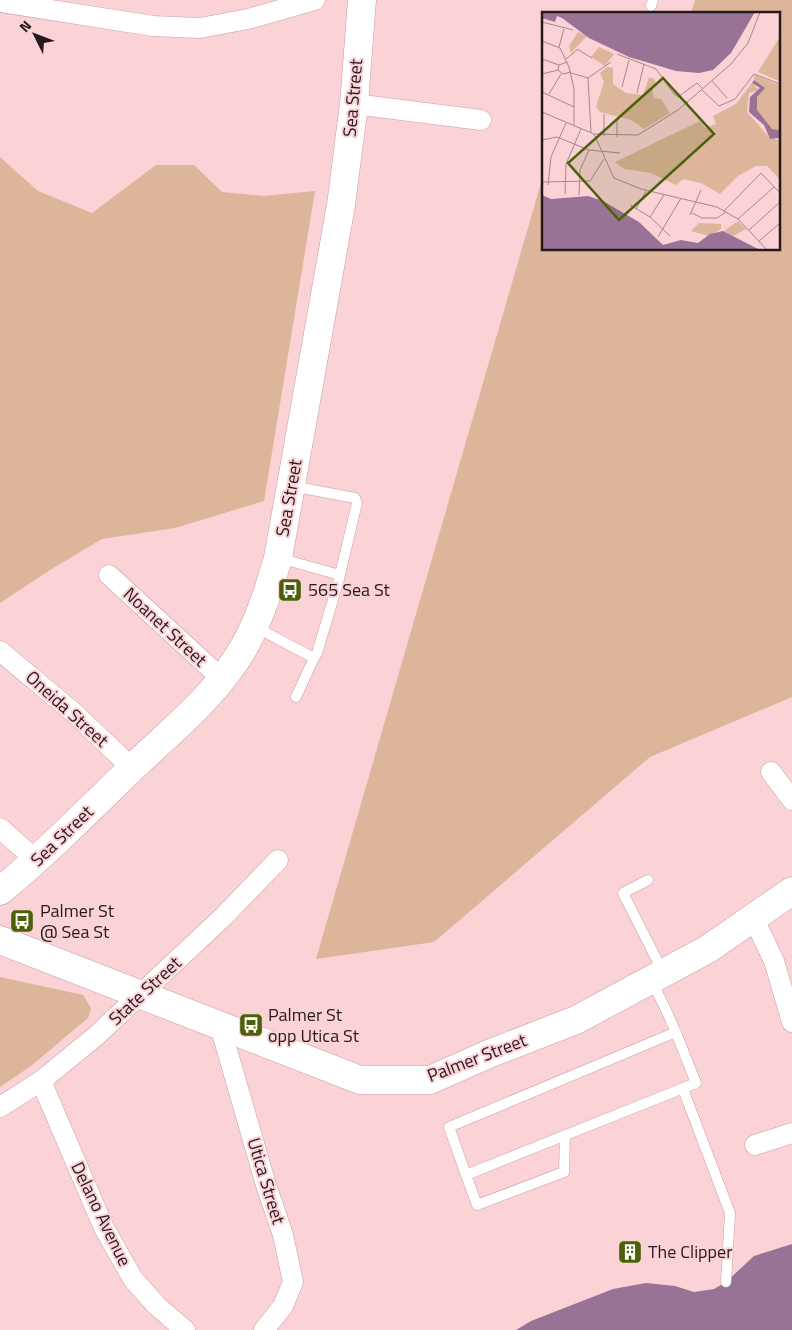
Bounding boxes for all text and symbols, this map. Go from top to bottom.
north arrow [10,10,60,60]
inset map [542,12,780,250]
text: N [14,15,36,37]
street label: Sea Street [336,57,369,138]
street label: Sea Street [268,456,309,539]
place label: 565 Sea St [308,576,391,603]
bus stop icon: 565 Sea St [277,577,303,603]
street label: Noanet Street [117,581,214,673]
street label: Oneida Street [20,664,115,754]
street label: Sea Street [24,798,100,873]
place label: Palmer St @ Sea St [40,897,115,945]
bus stop icon: Palmer St @ Sea St [9,908,35,934]
street label: State Street [102,949,188,1031]
place label: Palmer St opp Utica St [268,1001,360,1049]
bus stop icon: Palmer St opp Utica St [238,1012,264,1038]
street label: Palmer Street [423,1026,531,1089]
street label: Utica Street [241,1134,293,1228]
street label: Delano Avenue [64,1157,138,1271]
place label: The Clipper [648,1238,732,1265]
building icon: The Clipper [617,1239,643,1265]

